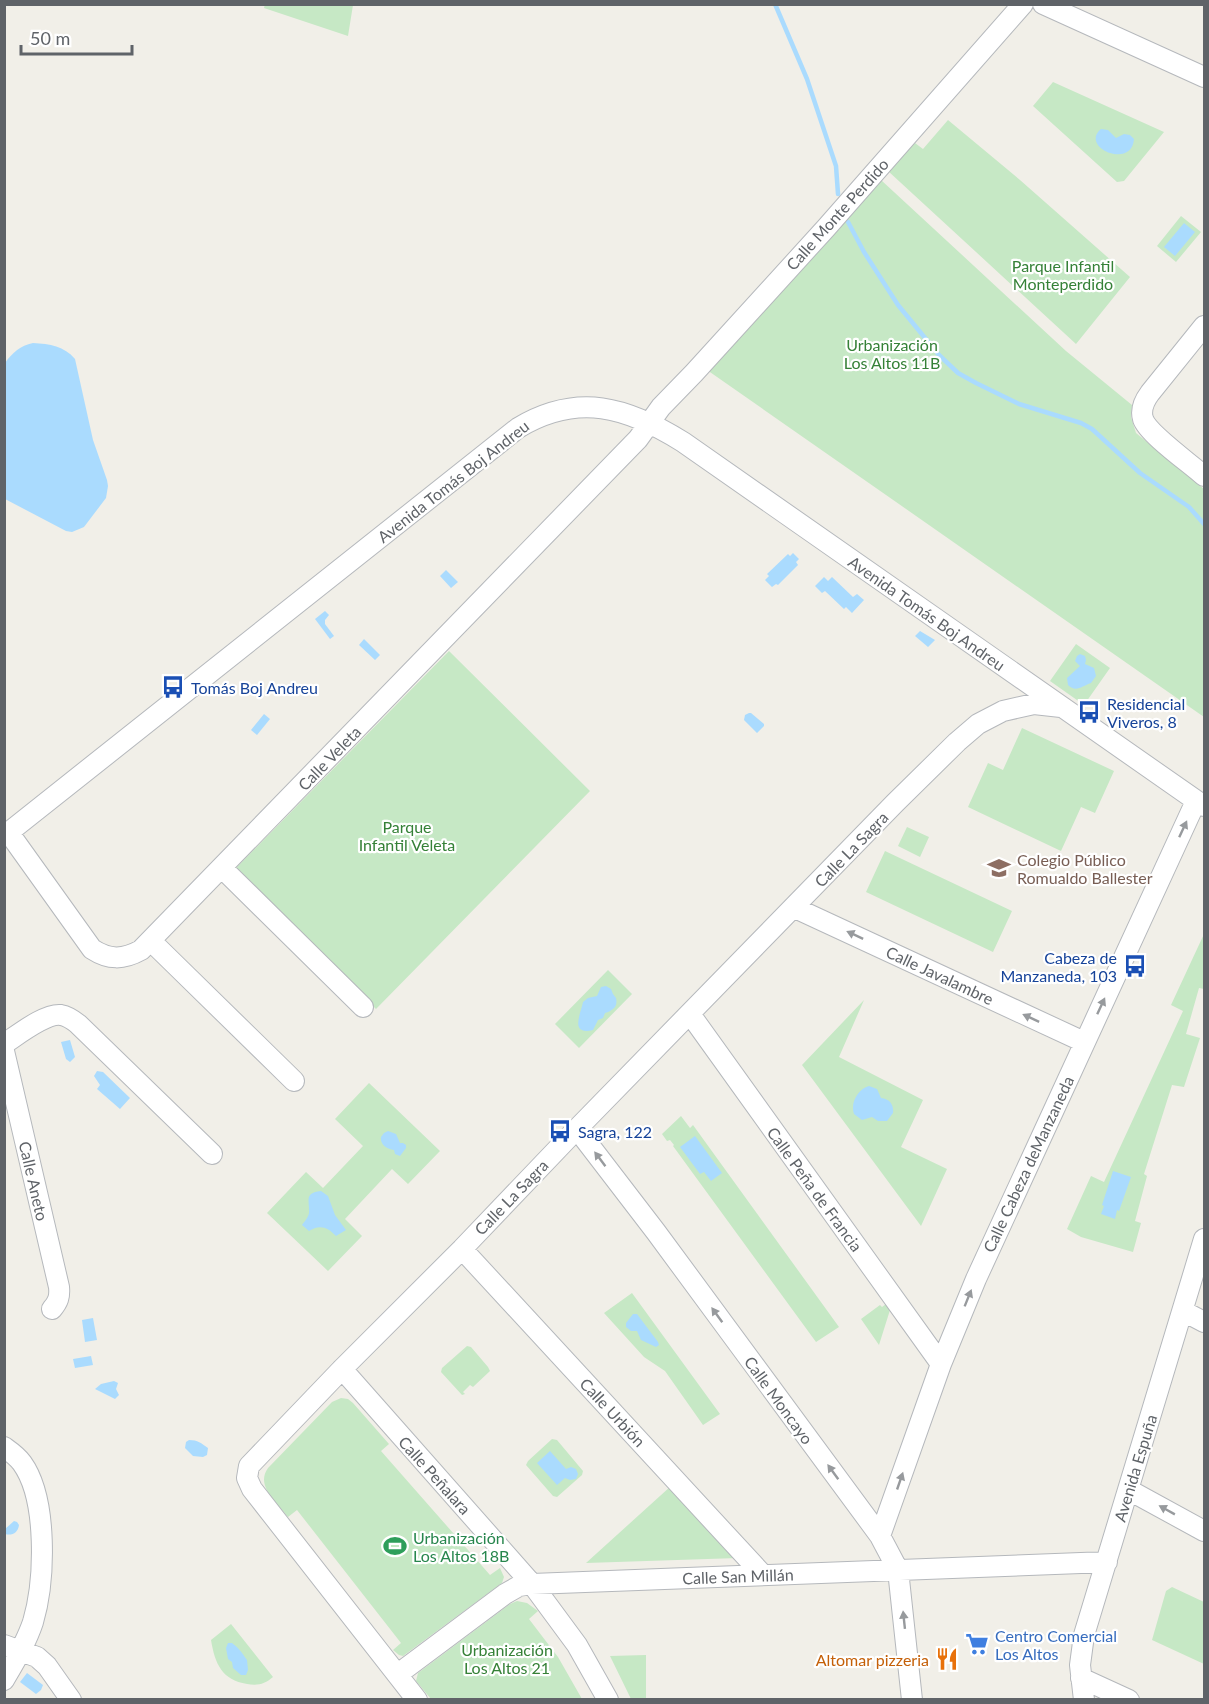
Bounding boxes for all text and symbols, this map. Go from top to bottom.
scale bar [21,18,132,56]
text: 50 m [30,27,70,49]
street label: Calle Monte Perdido [782,154,892,274]
park label: Parque Infantil Monteperdido [1012,256,1114,293]
park label: Urbanización Los Altos 11B [844,335,940,372]
street label: Avenida Tomás Boj Andreu [374,416,532,546]
street label: Avenida Tomás Boj Andreu [845,552,1009,674]
bus stop icon: Tomás Boj Andreu [160,674,186,700]
place label: Tomás Boj Andreu [191,678,318,697]
place label: Residencial Viveros, 8 [1107,694,1185,731]
bus stop icon: Residencial Viveros, 8 [1076,699,1102,725]
street label: Calle Veleta [294,722,364,794]
street label: Calle La Sagra [810,807,892,891]
park label: Parque Infantil Veleta [359,817,455,854]
one-way arrow [1179,821,1188,838]
place label: Colegio Público Romualdo Ballester [1017,850,1153,887]
school or university icon: Colegio Público Romualdo Ballester [986,855,1012,881]
one-way arrow [846,931,863,940]
street label: Calle Javalambre [883,942,997,1008]
place label: Cabeza de Manzaneda, 103 [1000,948,1117,985]
bus stop icon: Cabeza de Manzaneda, 103 [1122,953,1148,979]
one-way arrow [1097,997,1107,1015]
one-way arrow [1023,1013,1040,1022]
street label: Calle Cabeza deManzaneda [979,1073,1077,1255]
bus stop icon: Sagra, 122 [547,1118,573,1144]
place label: Sagra, 122 [578,1122,652,1141]
street label: Calle Peña de Francia [763,1123,867,1255]
street label: Calle Aneto [16,1139,52,1223]
one-way arrow [594,1151,606,1167]
street label: Calle La Sagra [470,1155,552,1239]
one-way arrow [964,1289,973,1307]
one-way arrow [711,1307,723,1323]
street label: Calle Moncayo [741,1352,817,1448]
street label: Calle Urbión [576,1374,650,1450]
street label: Avenida Espuña [1110,1412,1160,1524]
street label: Calle Peñalara [395,1432,475,1518]
one-way arrow [827,1464,839,1479]
one-way arrow [895,1471,905,1489]
one-way arrow [1158,1505,1175,1515]
place label: Urbanización Los Altos 18B [413,1528,509,1565]
sports icon: Urbanización Los Altos 18B [382,1533,408,1559]
street label: Calle San Millán [682,1565,794,1587]
one-way arrow [899,1611,909,1630]
place label: Centro Comercial Los Altos [995,1626,1117,1663]
supermarket icon: Centro Comercial Los Altos [964,1631,990,1657]
park label: Urbanización Los Altos 21 [461,1640,553,1677]
restaurant icon: Altomar pizzeria [934,1646,960,1672]
place label: Altomar pizzeria [816,1650,929,1669]

